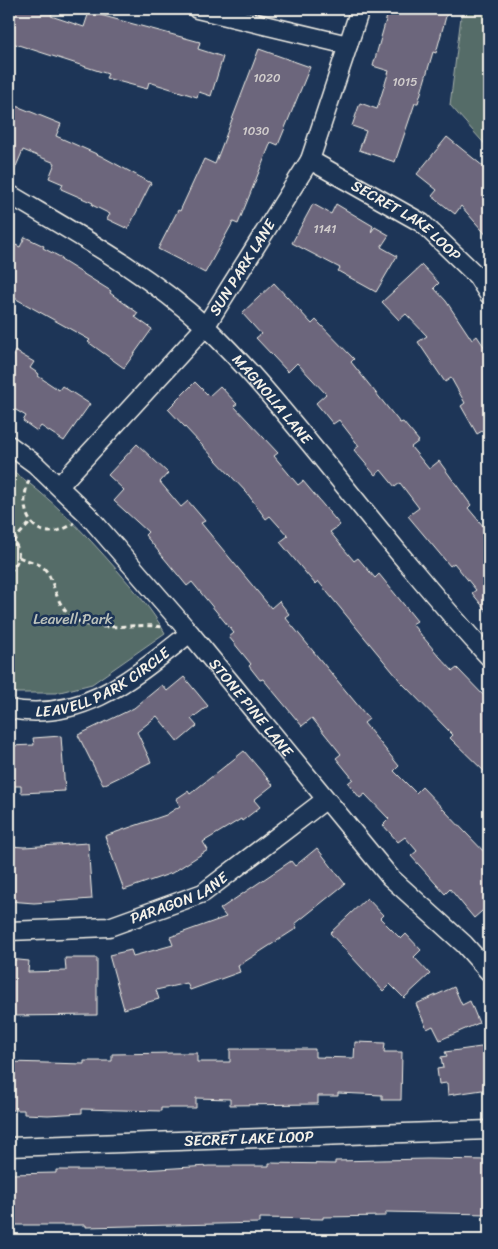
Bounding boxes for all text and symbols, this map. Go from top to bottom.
house number: 1020 [253,67,281,89]
house number: 1015 [392,71,418,93]
house number: 1030 [243,120,270,142]
street label: SECRET LAKE LOOP [346,173,467,267]
street label: SUN PARK LANE [202,213,283,321]
house number: 1141 [314,218,336,240]
street label: MAGNOLIA LANE [226,348,320,451]
park label: Leavell Park [33,606,113,632]
street label: LEAVELL PARK CIRCLE [35,639,177,725]
street label: STONE PINE LANE [202,652,301,764]
street label: PARAGON LANE [126,864,235,931]
street label: SECRET LAKE LOOP [184,1123,314,1154]

